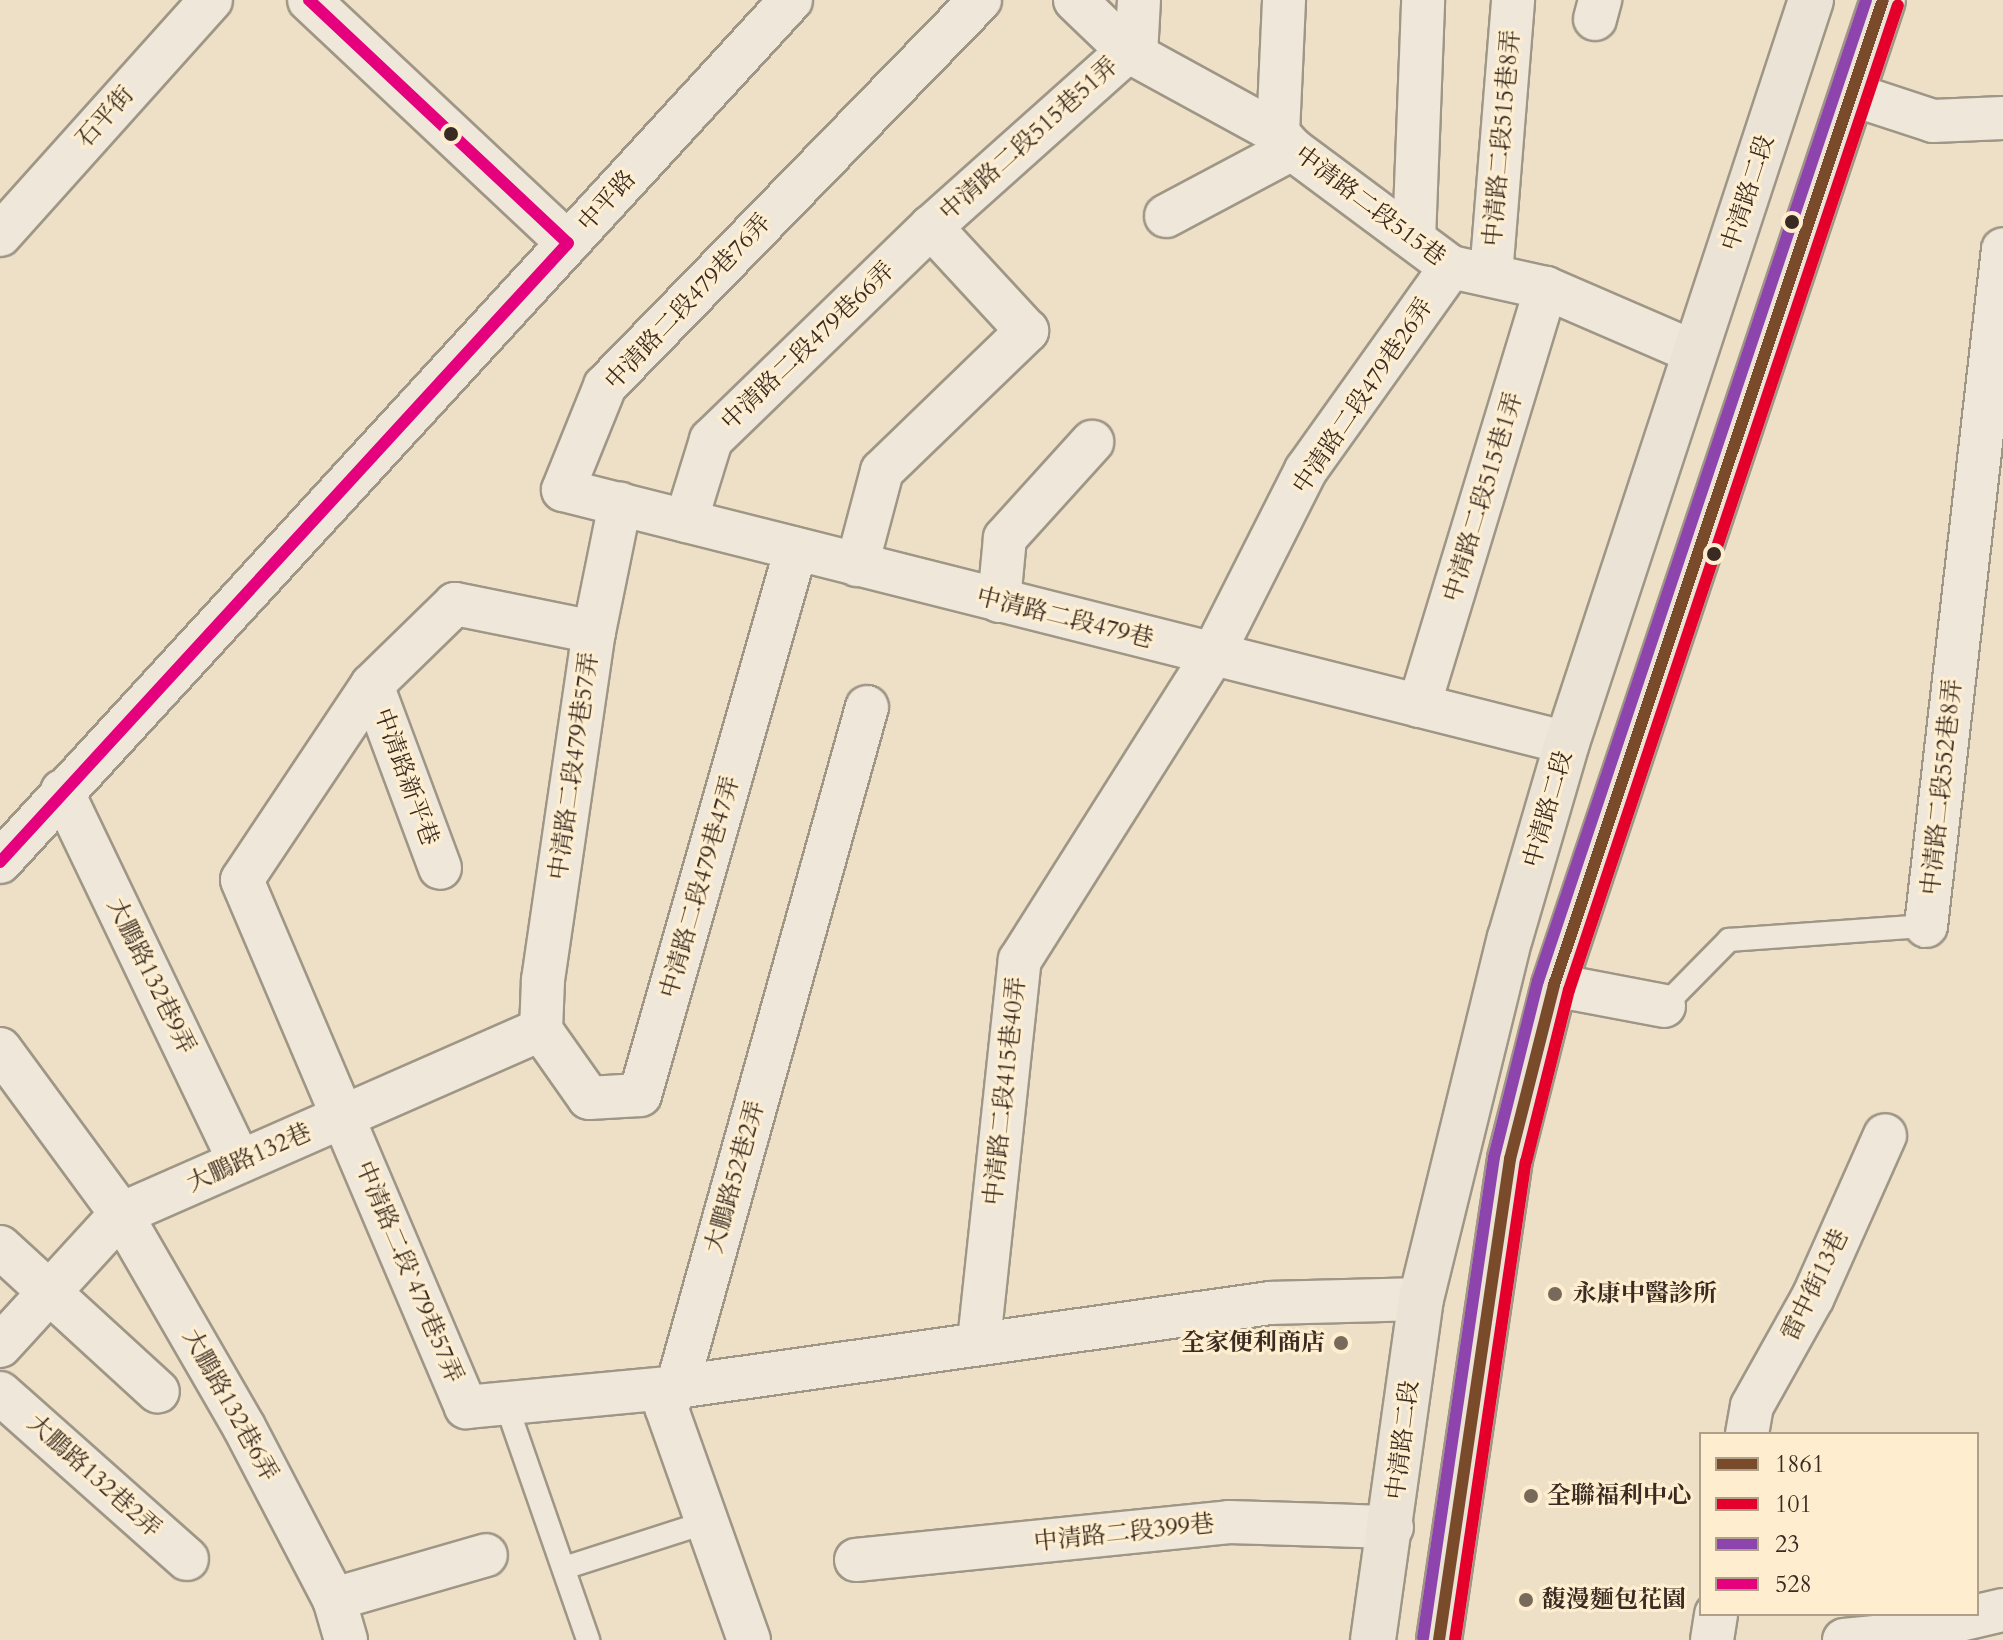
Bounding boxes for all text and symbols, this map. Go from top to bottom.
street label: 中清路二段515巷8弄 [1478,29,1526,247]
street label: 中清路二段515巷51弄 [934,52,1124,226]
street label: 石平街 [70,81,140,153]
unlabelled marker [443,126,459,142]
street label: 中清路二段 [1716,131,1780,255]
street label: 中清路二段515巷 [1289,140,1451,272]
street label: 中平路 [572,165,642,237]
street label: 中清路二段479巷76弄 [599,208,777,396]
unlabelled marker [1784,214,1800,230]
street label: 中清路二段479巷66弄 [715,256,901,436]
street label: 中清路二段479巷26弄 [1287,293,1439,499]
street label: 中清路二段515巷1弄 [1437,389,1529,605]
unlabelled marker [1706,546,1722,562]
street label: 中清路二段479巷 [974,582,1156,654]
street label: 中清路二段479巷57弄 [544,650,604,882]
street label: 中清路二段552巷8弄 [1916,678,1968,896]
street label: 中清路新平巷 [368,704,444,850]
street label: 中清路二段 [1518,747,1578,871]
street label: 中清路二段479巷47弄 [655,773,745,1001]
street label: 大鵬路132巷9弄 [101,894,201,1058]
street label: 中清路二段415巷40弄 [979,975,1031,1207]
street label: 大鵬路52巷2弄 [700,1098,770,1256]
street label: 大鵬路132巷 [182,1118,316,1198]
street label: 中清路二段ˋ479巷57弄 [349,1157,469,1387]
street label: 雷中街13巷 [1776,1224,1854,1346]
place label: 永康中醫診所 [1573,1280,1717,1308]
marker: 永康中醫診所 [1544,1283,1566,1305]
street label: 大鵬路132巷6弄 [176,1324,284,1486]
place label: 全家便利商店 [1181,1329,1325,1357]
marker: 全家便利商店 [1332,1334,1350,1352]
street label: 中清路二段 [1381,1379,1425,1501]
street label: 大鵬路132巷2弄 [22,1409,166,1543]
legend [1699,1432,1979,1616]
text: 1861 [1775,1448,1824,1481]
place label: 全聯福利中心 [1547,1482,1691,1510]
marker: 全聯福利中心 [1522,1487,1540,1505]
text: 101 [1775,1488,1812,1521]
street label: 中清路二段399巷 [1033,1509,1215,1557]
text: 23 [1775,1528,1800,1561]
text: 528 [1775,1568,1812,1601]
place label: 馥漫麵包花園 [1542,1586,1686,1614]
marker: 馥漫麵包花園 [1517,1591,1535,1609]

